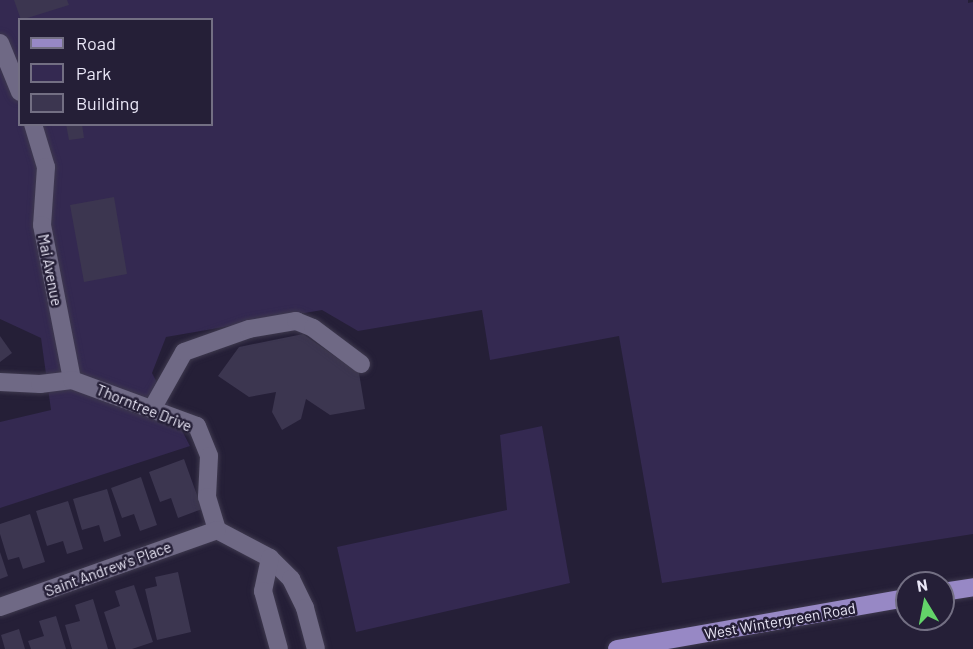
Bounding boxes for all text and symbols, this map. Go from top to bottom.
legend [18,18,213,126]
text: Road [76,32,116,54]
text: Park [76,62,111,84]
text: Building [76,92,139,114]
street label: Mai Avenue [34,233,66,307]
street label: Thorntree Drive [94,381,194,435]
street label: Saint Andrew's Place [42,538,174,600]
north arrow [895,571,955,631]
text: N [915,574,929,595]
street label: West Wintergreen Road [703,599,857,643]

